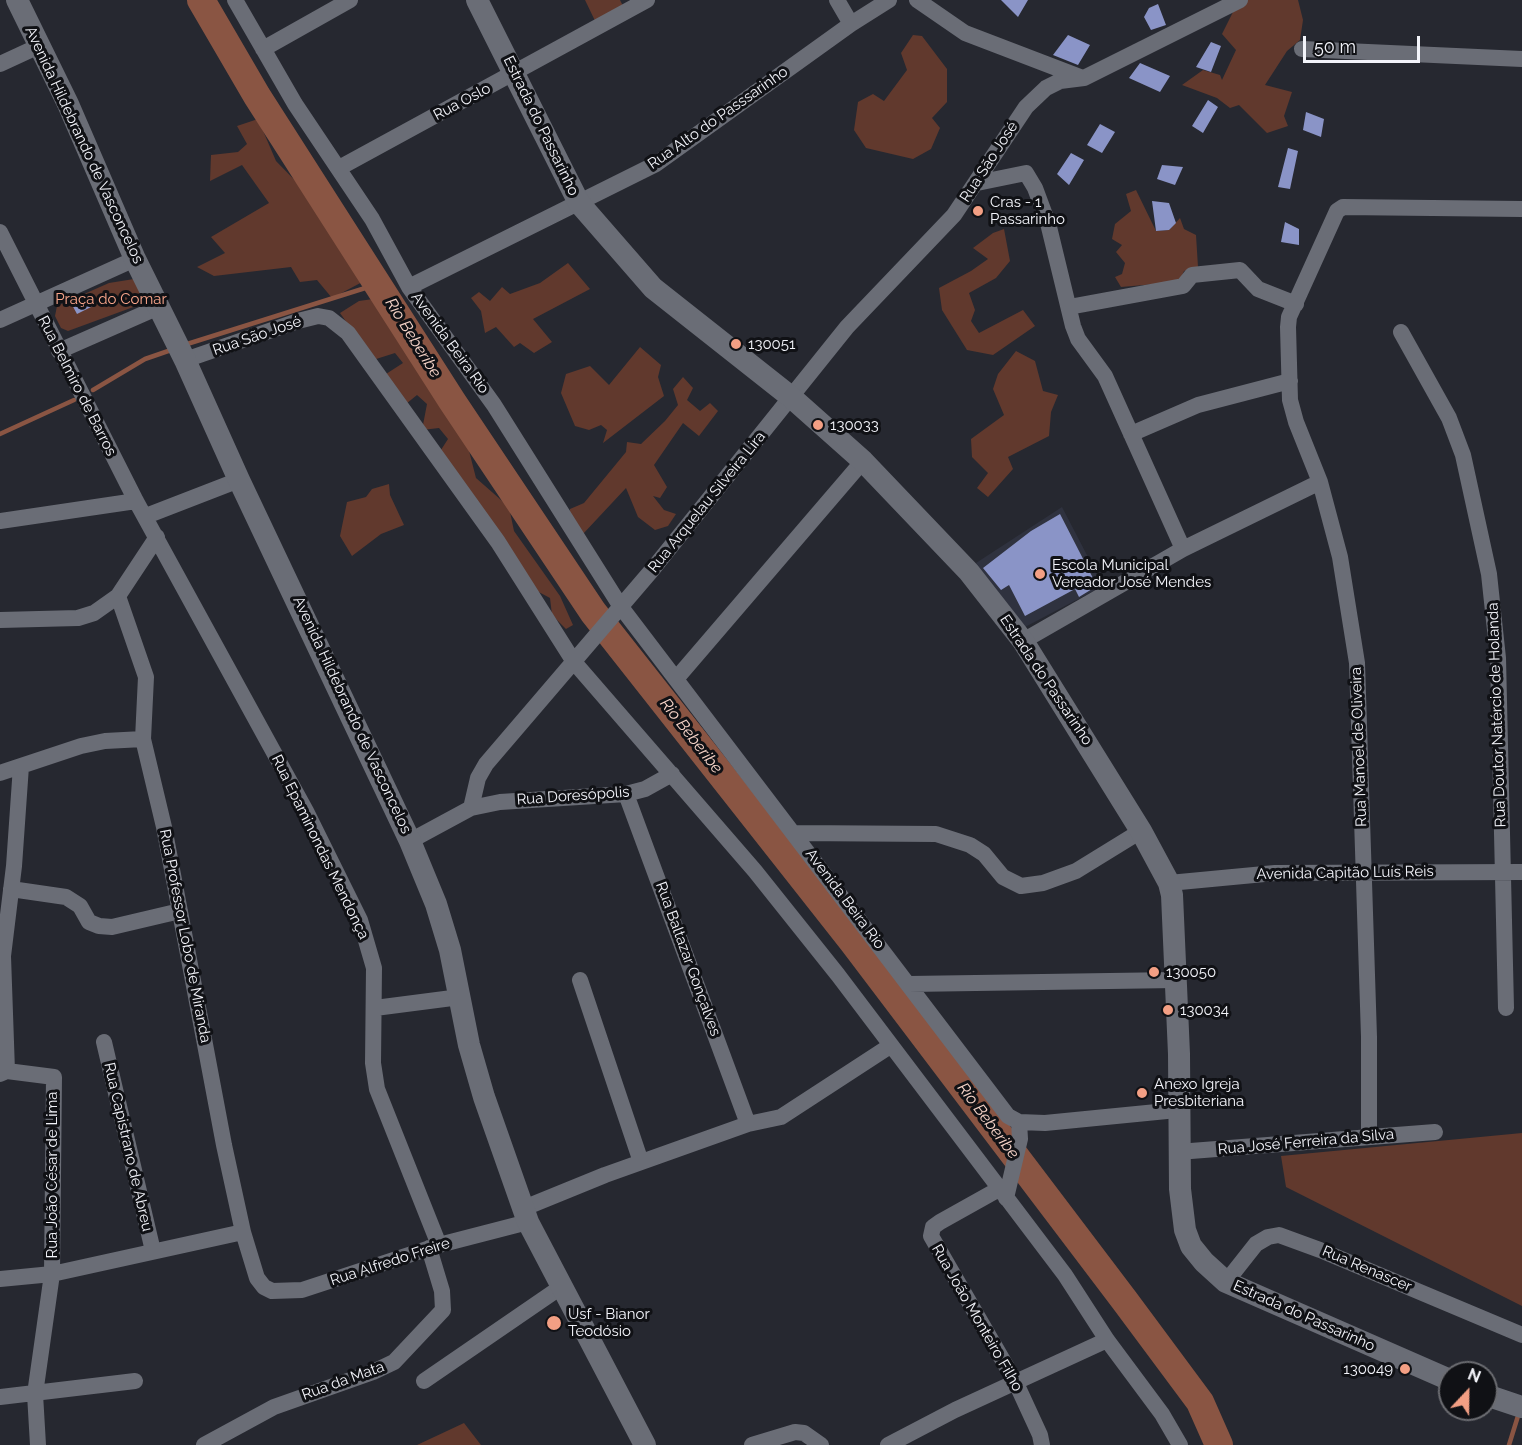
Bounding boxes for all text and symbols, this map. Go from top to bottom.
street label: Avenida Hildebrando de Vasconcelos [21,24,147,266]
scale bar [1306,24,1423,62]
text: 50 m [1314,36,1356,57]
street label: Estrada do Passarinho [499,53,583,199]
street label: Rua Alto do Passsarinho [645,63,791,173]
street label: Rua Oslo [430,79,494,125]
street label: Rua São José [956,118,1022,206]
place label: Cras - 1 Passarinho [990,193,1065,228]
marker: Cras - 1 Passarinho [971,204,985,218]
street label: Avenida Beira Rio [407,289,493,397]
park label: Praça do Comar [55,290,167,308]
water label: Rio Beberibe [381,295,445,381]
street label: Rua São José [210,312,304,360]
street label: Rua Belmiro de Barros [34,313,120,459]
place label: 130051 [748,335,795,353]
marker: 130051 [729,337,743,351]
place label: 130033 [830,416,879,434]
marker: 130033 [811,418,825,432]
street label: Rua Arquelau Silveira Lira [645,428,769,576]
place label: Escola Municipal Vereador José Mendes [1052,556,1211,591]
marker: Escola Municipal Vereador José Mendes [1033,567,1047,581]
street label: Avenida Hildebrando de Vasconcelos [289,594,415,836]
street label: Rua Doutor Natércio de Holanda [1484,602,1510,828]
street label: Estrada do Passarinho [996,611,1096,749]
street label: Rua Manoel de Oliveira [1347,667,1371,827]
water label: Rio Beberibe [656,695,726,777]
street label: Rua Epaminondas Mendonça [267,752,373,942]
street label: Rua Doresópolis [516,783,630,809]
street label: Rua Professor Lobo de Miranda [155,828,215,1044]
street label: Avenida Beira Rio [801,845,889,953]
street label: Avenida Capitão Luís Reis [1256,862,1434,884]
street label: Rua Baltazar Gonçalves [652,879,724,1039]
place label: 130050 [1166,963,1216,981]
marker: 130050 [1147,965,1161,979]
place label: 130034 [1180,1001,1229,1019]
marker: 130034 [1161,1003,1175,1017]
street label: Rua Capistrano de Abreu [100,1061,156,1233]
place label: Anexo Igreja Presbiteriana [1154,1075,1244,1110]
water label: Rio Beberibe [953,1079,1023,1163]
marker: Anexo Igreja Presbiteriana [1135,1086,1149,1100]
street label: Rua João César de Lima [43,1091,61,1259]
street label: Rua José Ferreira da Silva [1217,1125,1395,1159]
street label: Rua Alfredo Freire [328,1234,452,1290]
street label: Rua João Monteiro Filho [928,1241,1026,1395]
street label: Rua Renascer [1320,1242,1414,1296]
street label: Estrada do Passarinho [1230,1277,1378,1355]
place label: Usf - Bianor Teodósio [568,1305,650,1340]
marker: Usf - Bianor Teodósio [545,1314,563,1332]
street label: Rua da Mata [299,1358,387,1404]
place label: 130049 [1343,1360,1393,1378]
north arrow [1438,1361,1498,1421]
marker: 130049 [1398,1362,1412,1376]
text: N [1465,1365,1483,1387]

